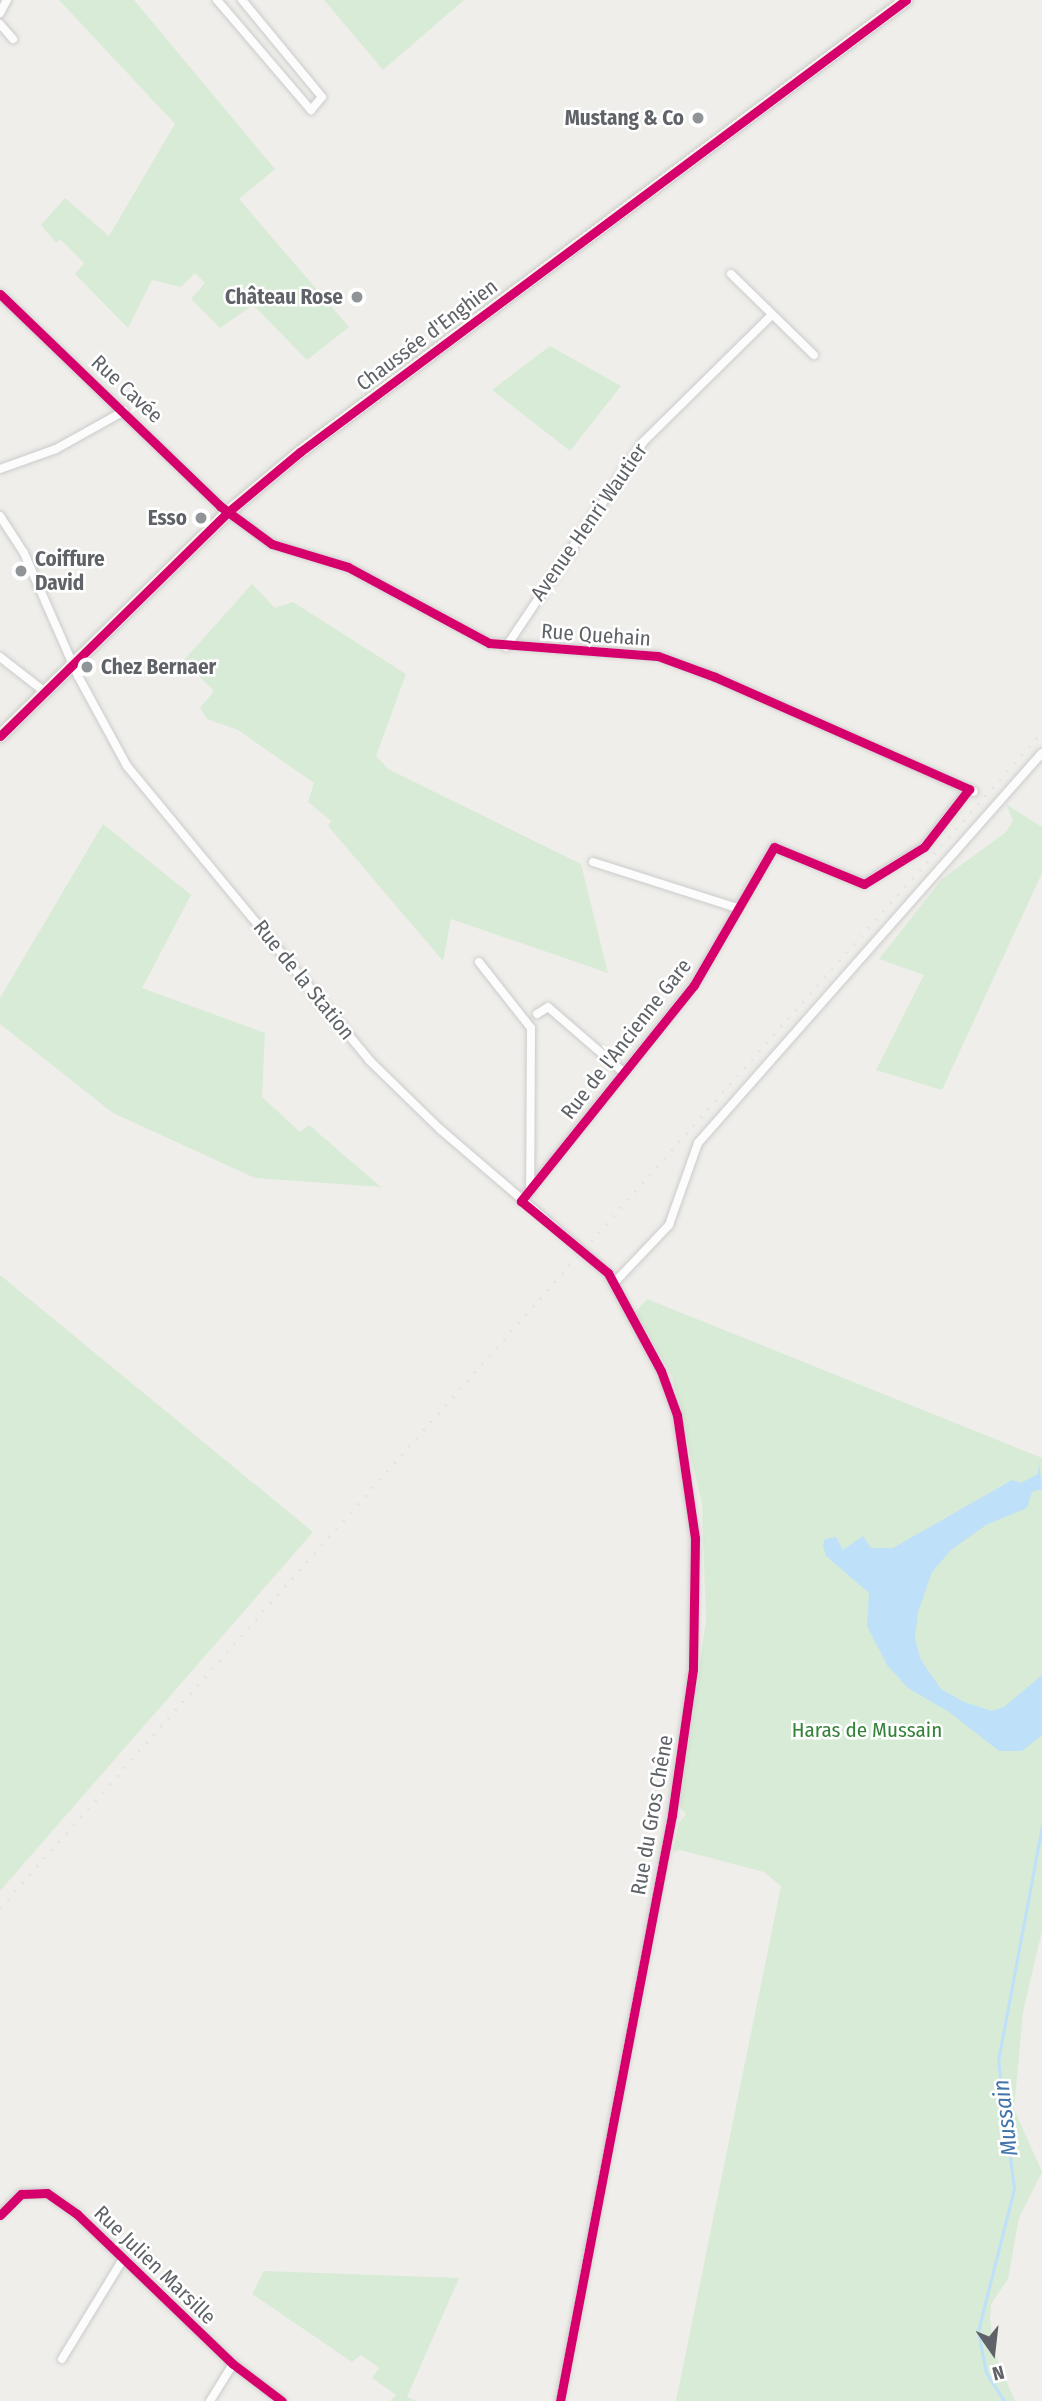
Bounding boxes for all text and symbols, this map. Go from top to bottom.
place label: Mustang & Co [565,105,684,131]
marker: Mustang & Co [690,110,706,126]
street label: Chaussée d'Enghien [352,274,502,396]
place label: Château Rose [225,284,343,310]
marker: Château Rose [349,289,365,305]
street label: Rue Cavée [86,350,168,428]
street label: Avenue Henri Wautier [525,439,653,605]
place label: Esso [148,505,187,531]
marker: Esso [193,510,209,526]
place label: Coiffure David [35,546,105,596]
marker: Coiffure David [13,563,29,579]
street label: Rue Quehain [540,619,652,651]
place label: Chez Bernaer [101,654,216,680]
marker: Chez Bernaer [79,659,95,675]
street label: Rue de la Station [248,915,360,1045]
street label: Rue de l'Ancienne Gare [555,954,697,1124]
park label: Haras de Mussain [792,1717,942,1743]
street label: Rue du Gros Chêne [626,1733,678,1897]
water label: Mussain [987,2078,1023,2158]
street label: Rue Julien Marsille [89,2201,221,2329]
north arrow [958,2317,1028,2387]
text: N [990,2360,1007,2385]

